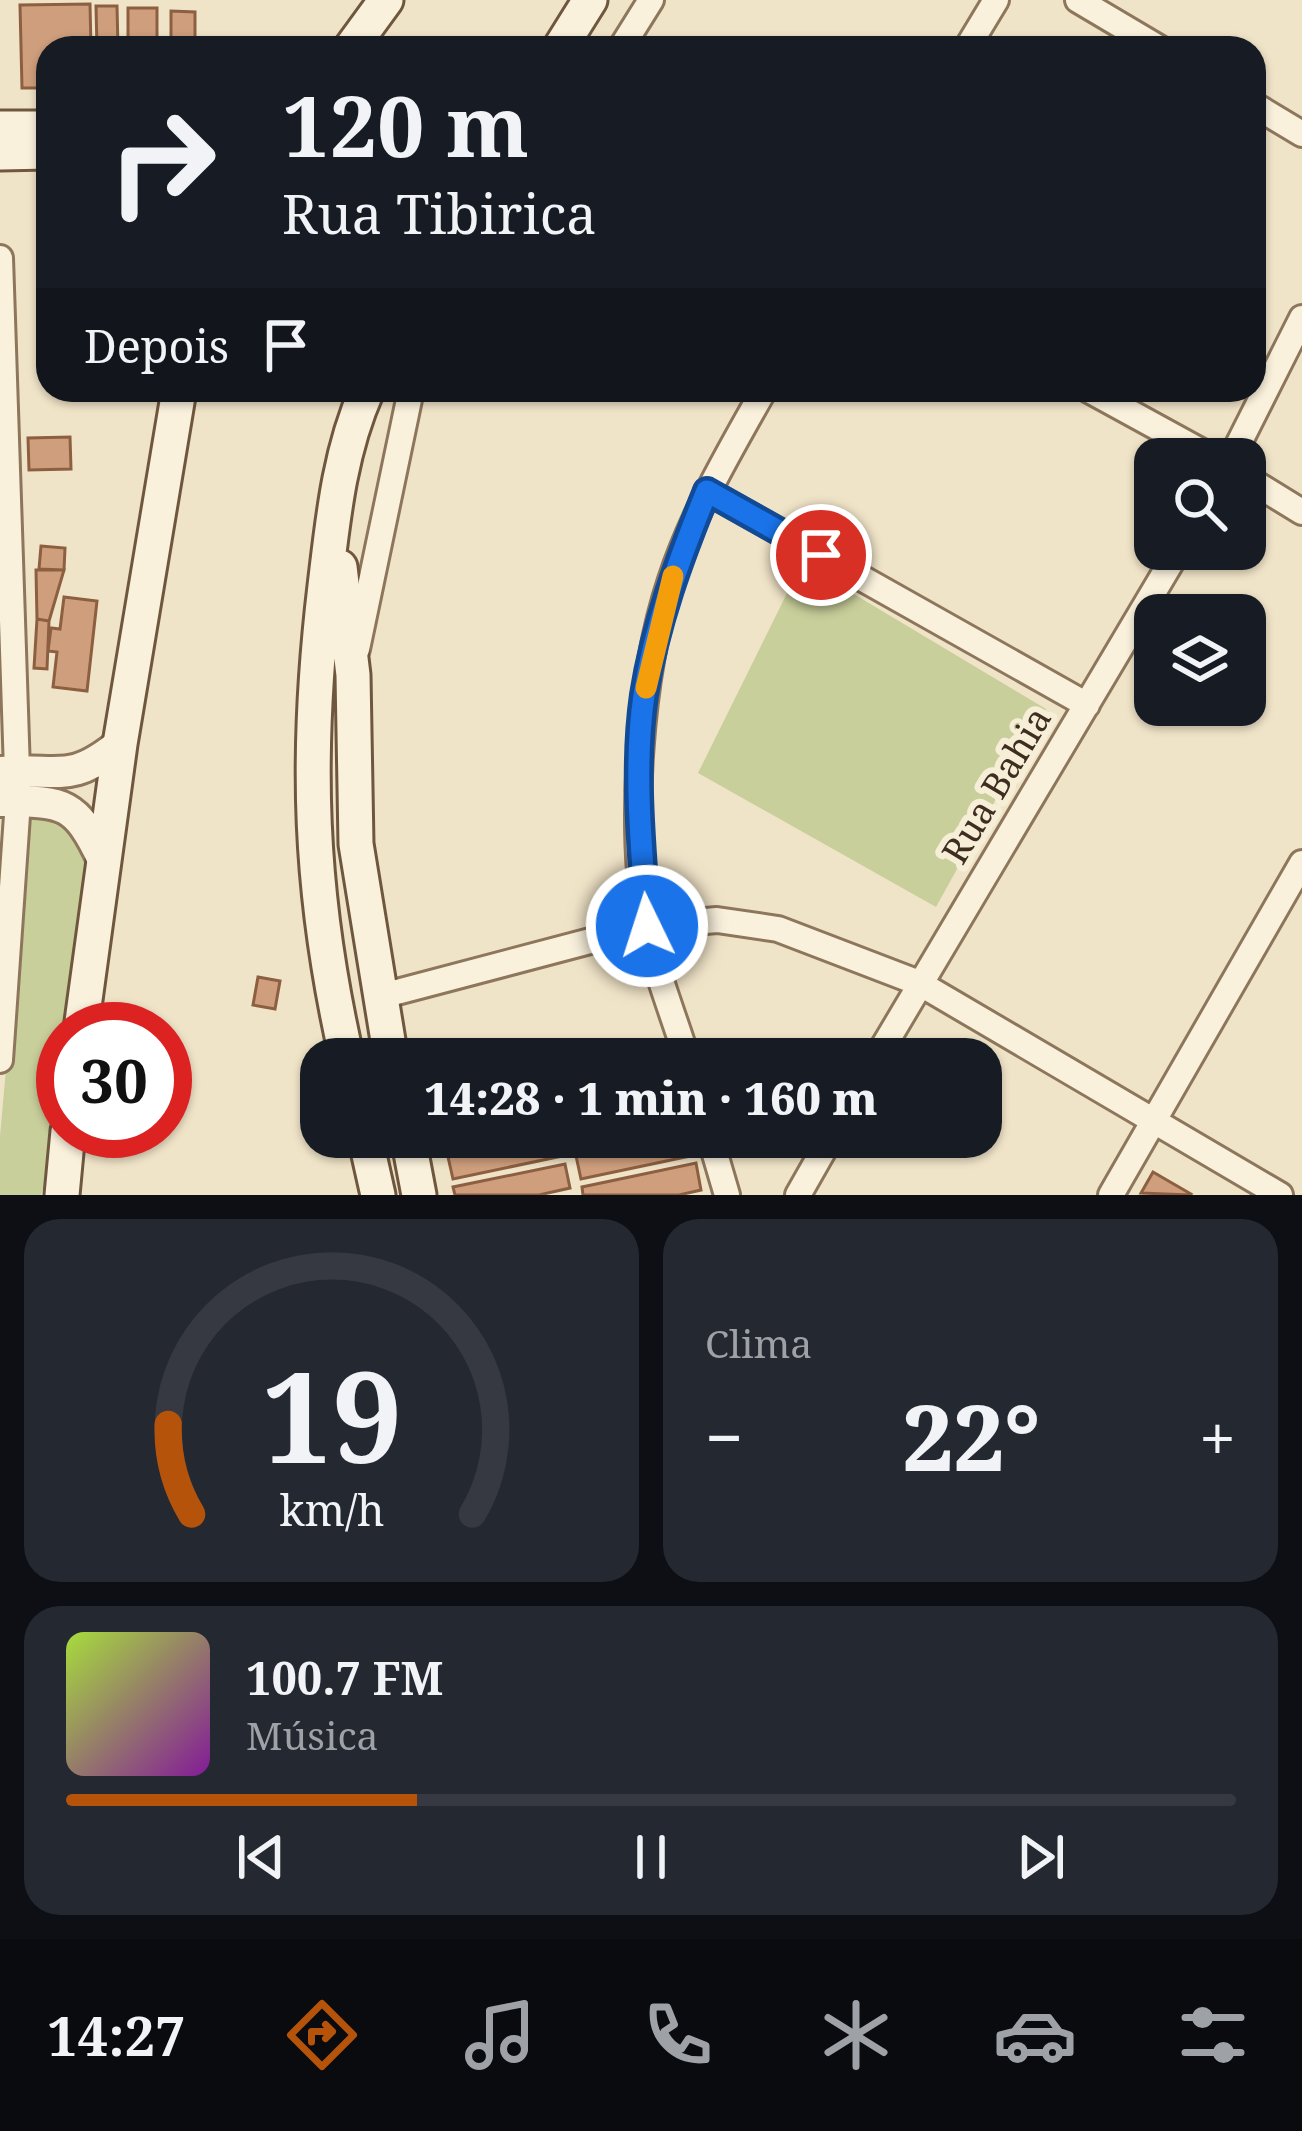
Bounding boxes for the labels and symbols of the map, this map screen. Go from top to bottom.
pin [770,504,872,606]
street label: Rua Bahia [930,698,1062,872]
position arrow [584,863,710,989]
speed limit sign: 30 [36,1002,192,1158]

